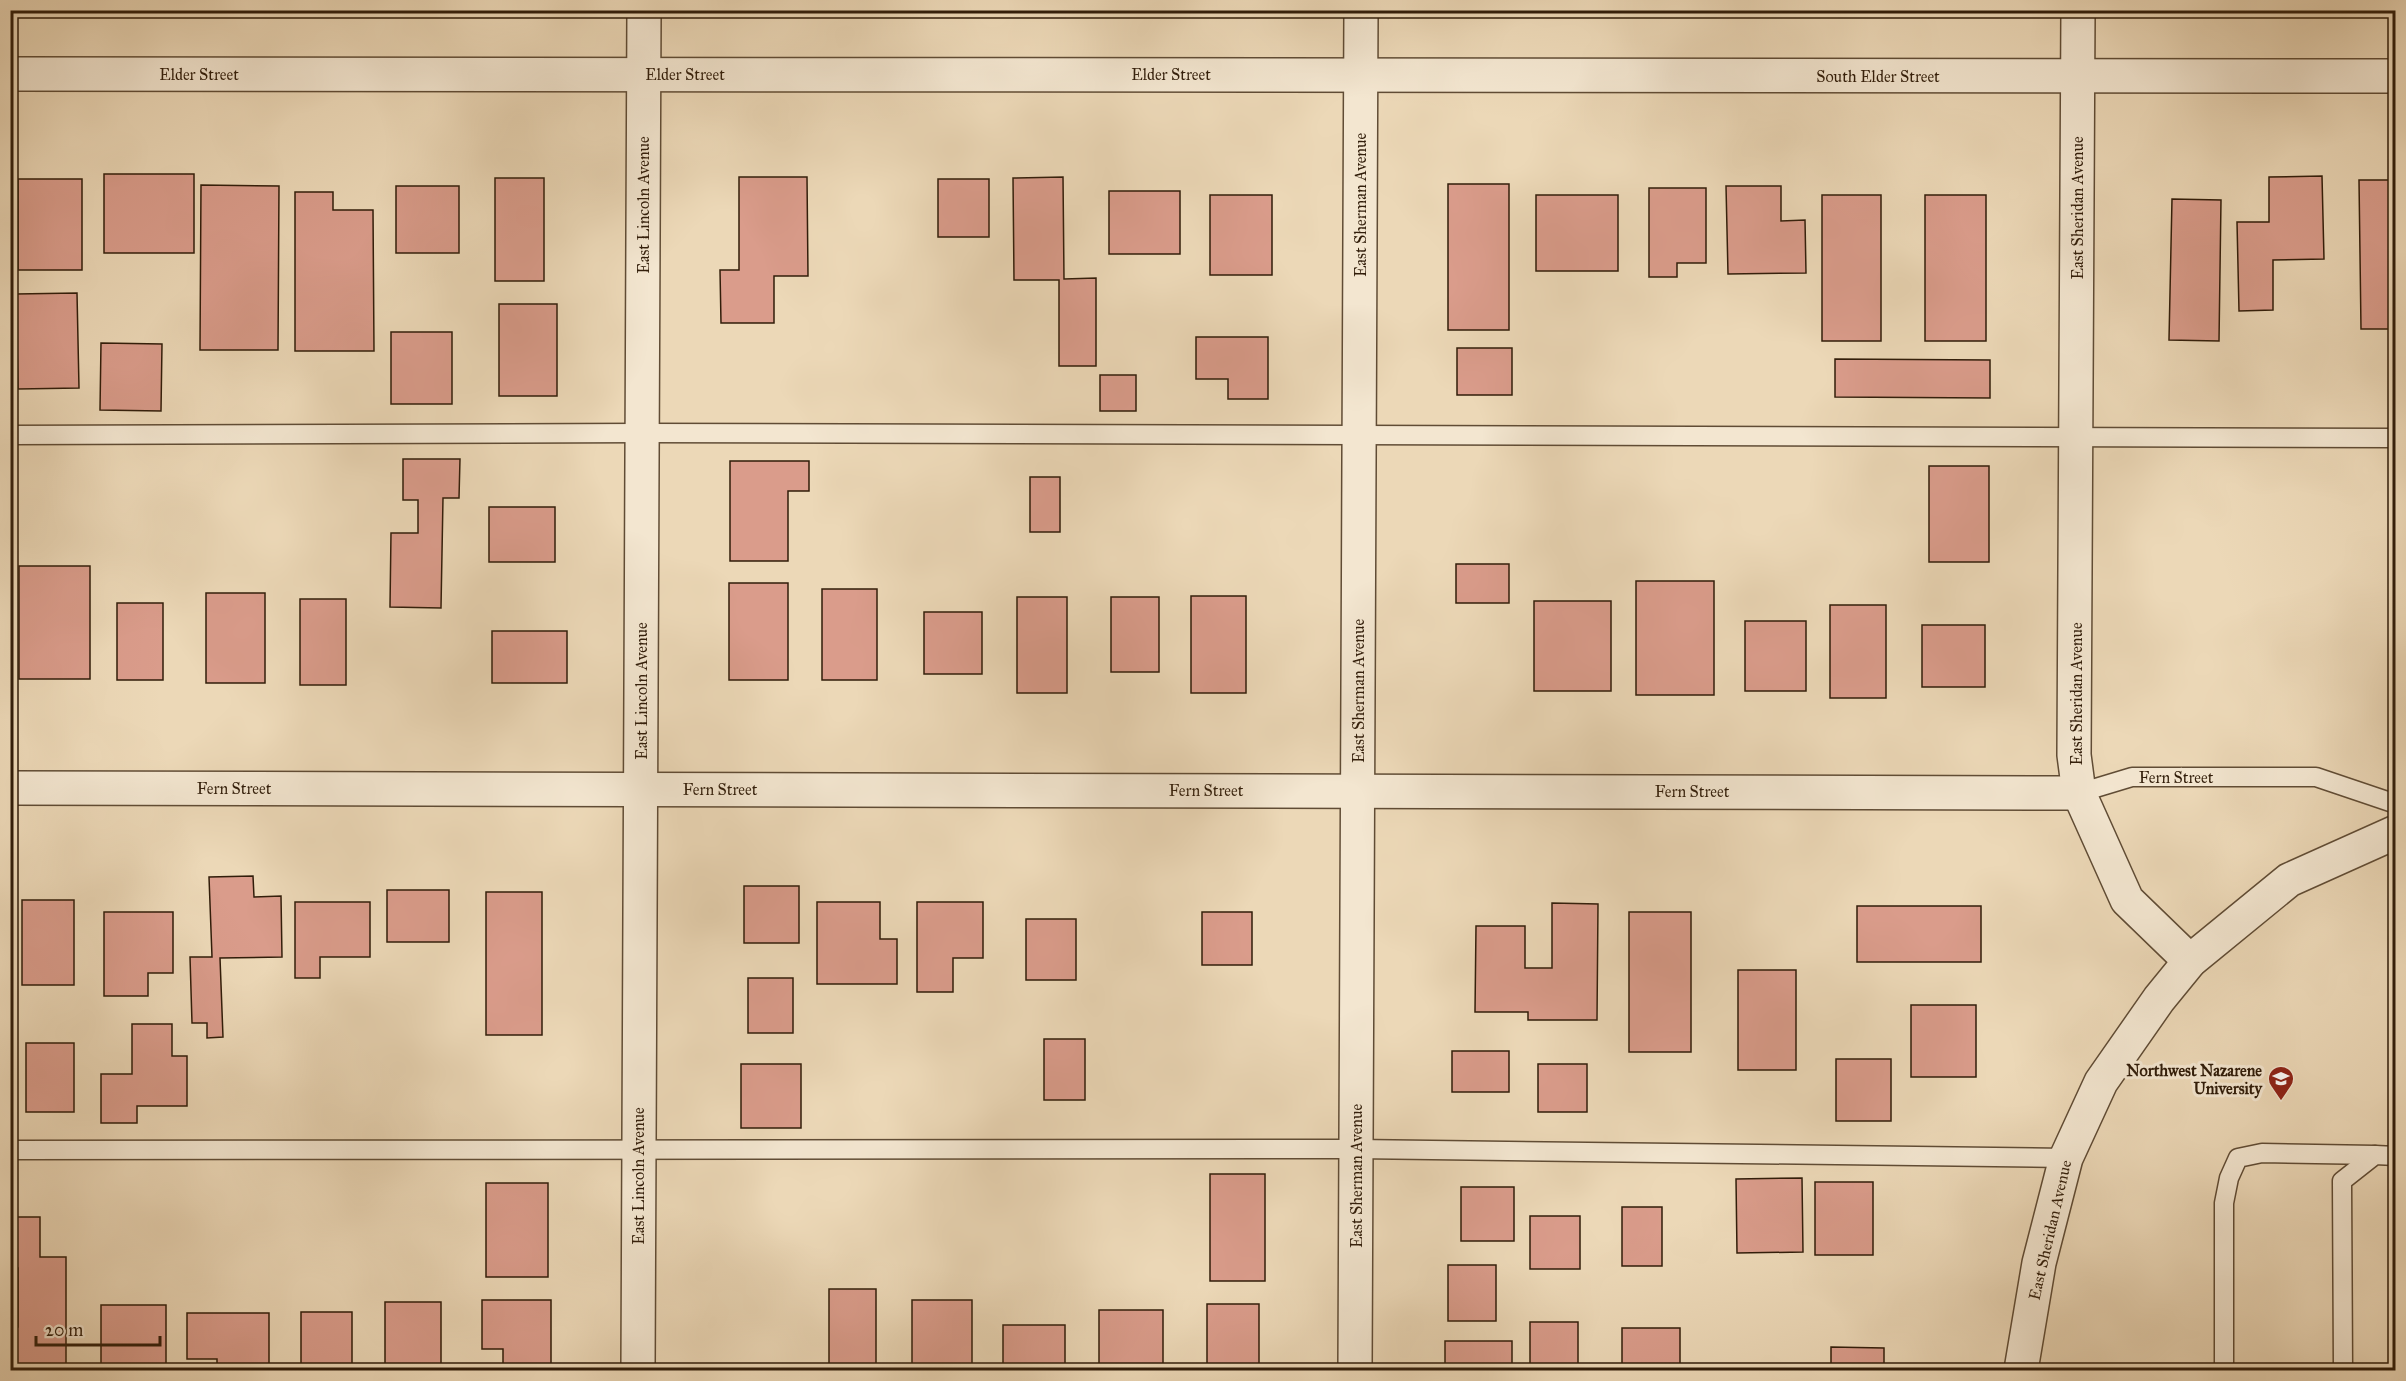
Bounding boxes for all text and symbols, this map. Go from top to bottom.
street label: Elder Street [159,65,239,84]
street label: Elder Street [645,65,725,84]
street label: Elder Street [1131,65,1211,84]
street label: South Elder Street [1816,67,1940,86]
street label: East Sherman Avenue [1351,133,1370,277]
street label: East Lincoln Avenue [634,136,653,274]
street label: East Sheridan Avenue [2068,136,2087,280]
street label: East Sherman Avenue [1349,619,1368,763]
street label: East Lincoln Avenue [632,622,651,760]
street label: East Sheridan Avenue [2067,622,2086,766]
street label: Fern Street [2139,768,2214,787]
street label: Fern Street [197,779,272,798]
street label: Fern Street [683,780,758,799]
street label: Fern Street [1169,781,1244,800]
street label: Fern Street [1655,782,1730,801]
place label: Northwest Nazarene University [2126,1061,2263,1099]
school or university icon: Northwest Nazarene University [2266,1064,2296,1102]
street label: East Sherman Avenue [1347,1104,1366,1248]
street label: East Lincoln Avenue [629,1107,648,1245]
street label: East Sheridan Avenue [2025,1158,2075,1302]
scale bar [36,1309,160,1347]
text: 20 m [45,1319,83,1341]

